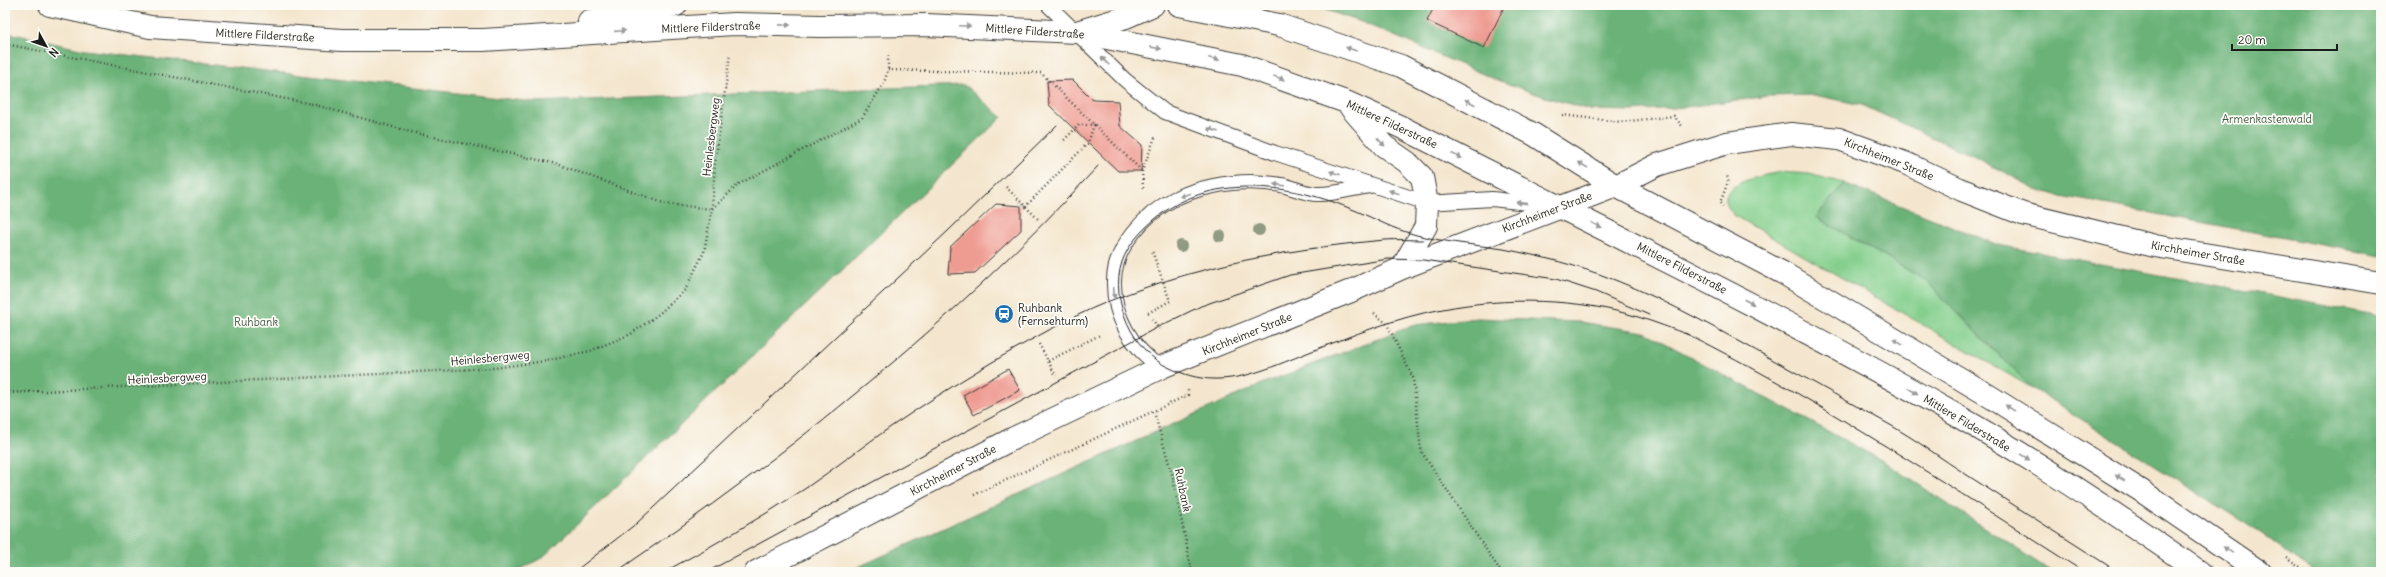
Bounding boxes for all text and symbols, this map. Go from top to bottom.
street label: Mittlere Filderstraße [661,18,761,36]
street label: Mittlere Filderstraße [985,21,1085,41]
one-way arrow [779,22,792,28]
one-way arrow [959,23,972,29]
street label: Mittlere Filderstraße [215,25,315,45]
north arrow [26,26,66,66]
scale bar [2232,26,2337,52]
one-way arrow [614,27,626,34]
text: 20 m [2238,32,2266,47]
text: N [46,45,61,60]
one-way arrow [1150,45,1162,51]
one-way arrow [1345,46,1357,52]
one-way arrow [1100,56,1110,66]
one-way arrow [1207,56,1220,62]
one-way arrow [1273,75,1285,81]
street label: Heinlesbergweg [699,97,723,177]
street label: Mittlere Filderstraße [1344,97,1440,151]
one-way arrow [1464,98,1476,105]
park label: Armenkastenwald [2222,112,2313,126]
one-way arrow [1206,127,1218,133]
street label: Kirchheimer Straße [1842,135,1936,183]
one-way arrow [1377,137,1386,147]
one-way arrow [1451,152,1463,159]
one-way arrow [1578,161,1588,169]
one-way arrow [1329,170,1341,176]
one-way arrow [1273,182,1285,188]
street label: Kirchheimer Straße [1500,188,1594,236]
one-way arrow [1388,189,1400,195]
one-way arrow [1179,192,1191,198]
one-way arrow [1516,200,1528,206]
one-way arrow [1590,221,1602,228]
street label: Kirchheimer Straße [2150,238,2246,268]
street label: Mittlere Filderstraße [1635,239,1729,297]
one-way arrow [1111,287,1118,299]
one-way arrow [1744,299,1755,306]
place label: Ruhbank (Fernsehturm) [1018,301,1088,328]
station icon: Ruhbank (Fernsehturm) [993,303,1015,325]
street label: Kirchheimer Straße [1200,310,1294,358]
park label: Ruhbank [234,315,278,329]
one-way arrow [1892,338,1904,345]
street label: Heinlesbergweg [450,348,530,368]
street label: Heinlesbergweg [127,369,207,387]
one-way arrow [1907,388,1919,395]
street label: Mittlere Filderstraße [1921,391,2013,455]
one-way arrow [2004,405,2016,412]
street label: Kirchheimer Straße [908,441,998,499]
one-way arrow [2019,454,2031,461]
street label: Ruhbank [1172,467,1195,513]
one-way arrow [2114,474,2126,481]
one-way arrow [2223,546,2233,554]

